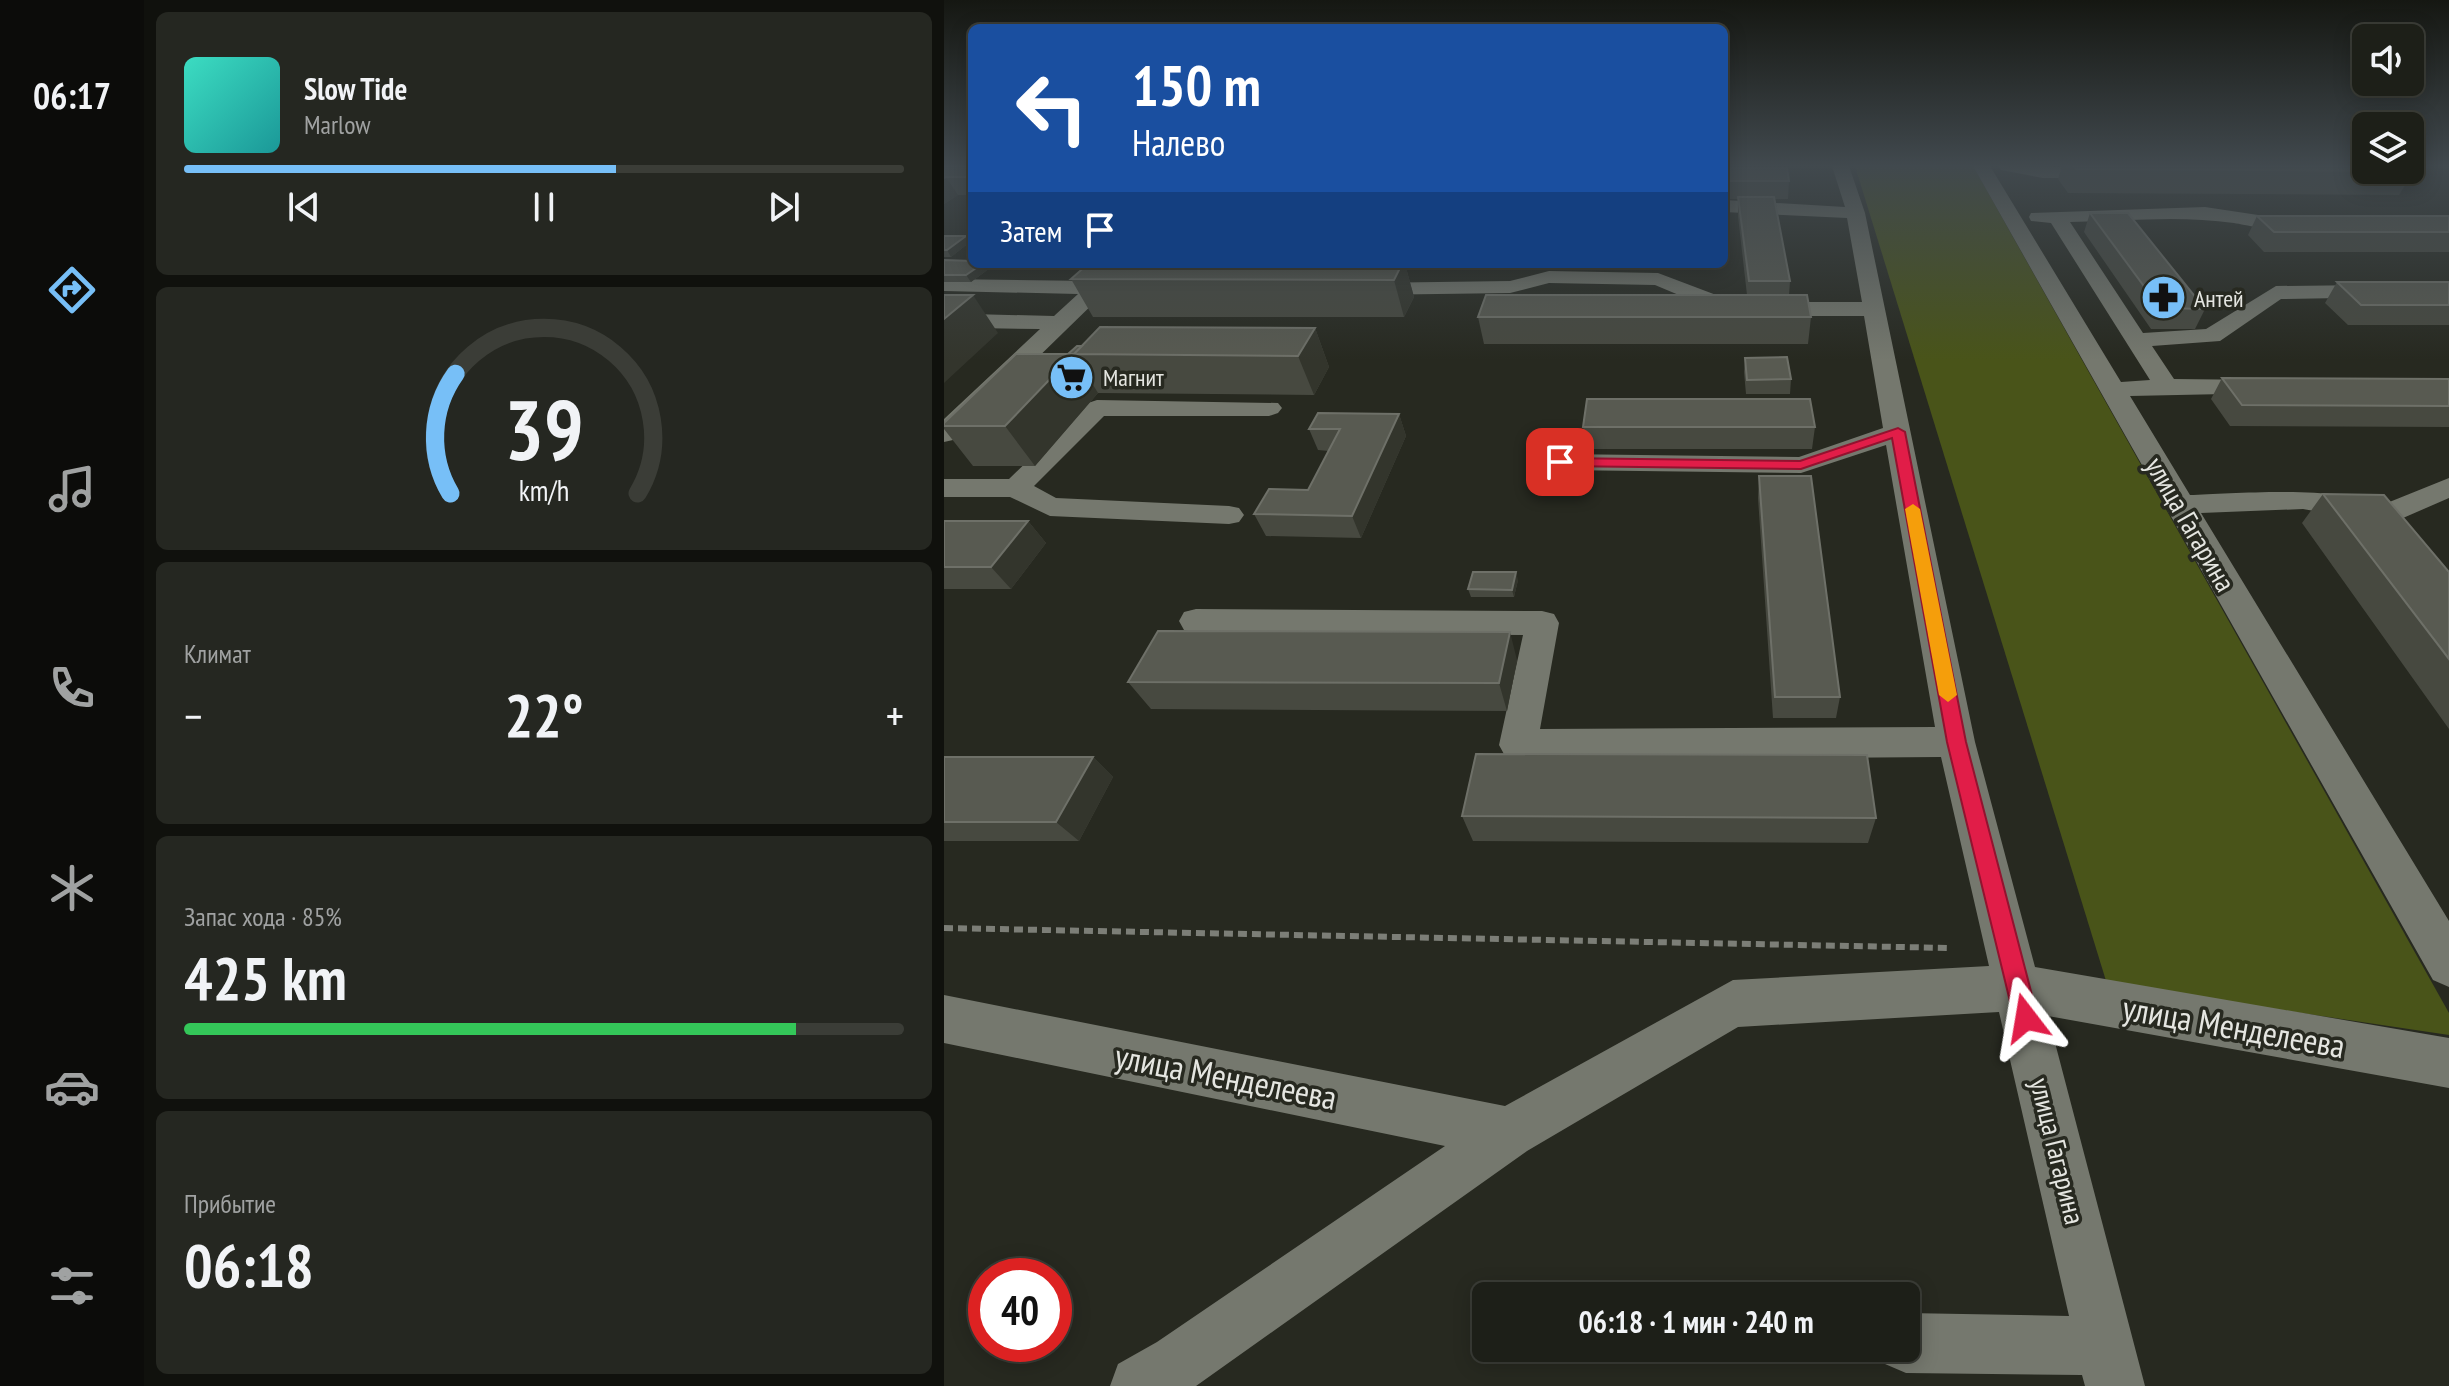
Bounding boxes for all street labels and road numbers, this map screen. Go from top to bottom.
street label: улица Гагарина [2138,450,2244,598]
street label: улица Менделеева [2119,985,2349,1067]
street label: улица Менделеева [1111,1033,1341,1119]
street label: улица Гагарина [2022,1074,2094,1228]

